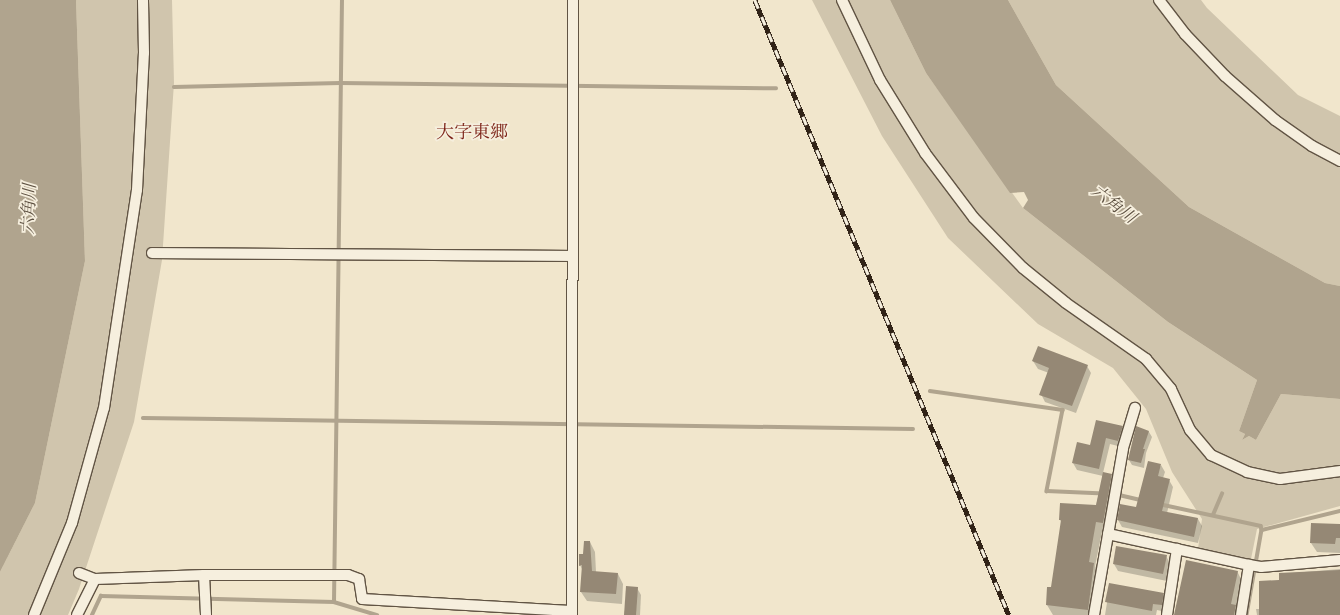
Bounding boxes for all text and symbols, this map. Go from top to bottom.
district label: 大字東郷 [436,123,508,145]
water label: 六角川 [1086,182,1140,228]
water label: 六角川 [19,183,41,235]

